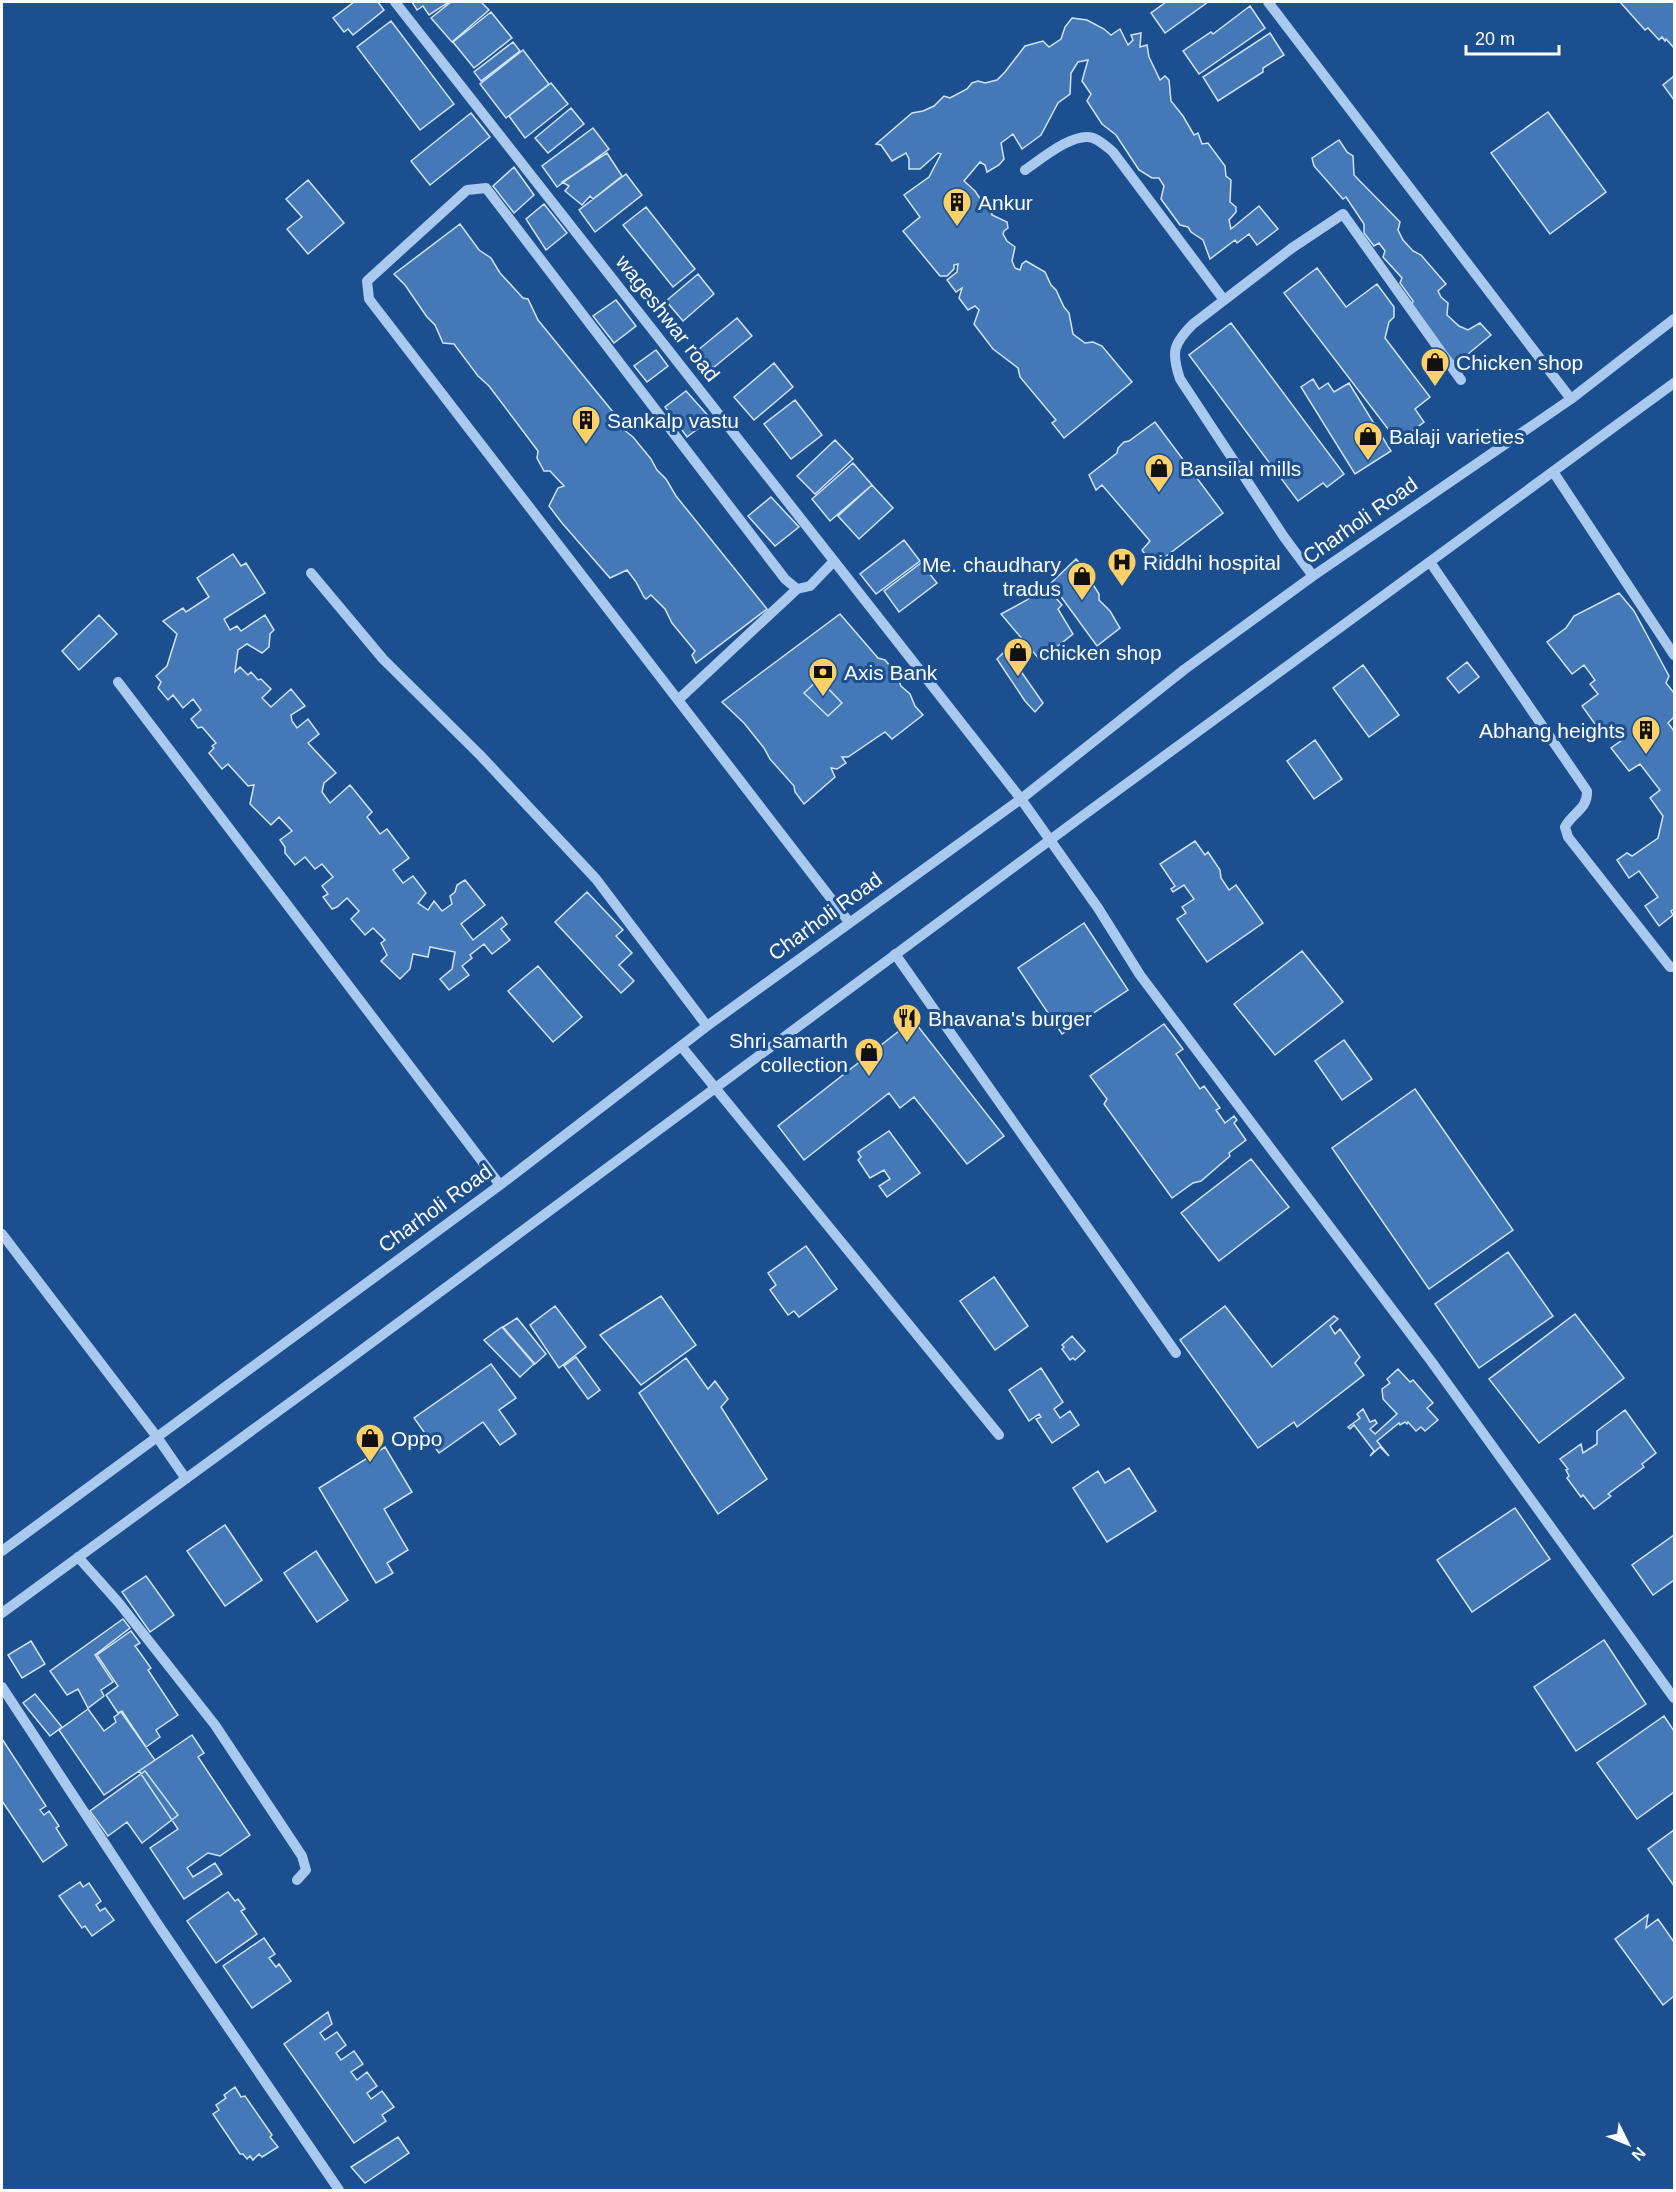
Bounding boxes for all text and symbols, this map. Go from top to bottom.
scale bar [1466,18,1559,56]
text: 20 m [1475,29,1515,49]
building icon: Ankur [941,186,973,228]
place label: Ankur [978,191,1033,214]
street label: wageshwar road [611,249,724,386]
shop icon: Chicken shop [1419,346,1451,388]
place label: Chicken shop [1456,351,1583,374]
building icon: Sankalp vastu [570,404,602,446]
place label: Sankalp vastu [607,409,739,432]
shop icon: Balaji varieties [1352,420,1384,462]
place label: Balaji varieties [1389,425,1524,448]
shop icon: Bansilal mills [1143,452,1175,494]
place label: Bansilal mills [1180,457,1301,480]
street label: Charholi Road [1298,472,1422,568]
hospital icon: Riddhi hospital [1106,546,1138,588]
place label: Riddhi hospital [1143,551,1281,574]
place label: Me. chaudhary tradus [922,553,1061,600]
shop icon: Me. chaudhary tradus [1066,560,1098,602]
shop icon: chicken shop [1002,636,1034,678]
place label: chicken shop [1039,641,1162,664]
bank icon: Axis Bank [807,656,839,698]
place label: Axis Bank [844,661,938,684]
building icon: Abhang heights [1630,714,1662,756]
place label: Abhang heights [1479,719,1625,742]
street label: Charholi Road [764,867,886,965]
restaurant icon: Bhavana's burger [891,1002,923,1044]
place label: Bhavana's burger [928,1007,1092,1030]
place label: Shri samarth collection [729,1029,848,1076]
shop icon: Shri samarth collection [853,1036,885,1078]
street label: Charholi Road [374,1159,496,1257]
shop icon: Oppo [354,1422,386,1464]
place label: Oppo [391,1427,442,1450]
north arrow [1598,2114,1658,2174]
text: N [1628,2144,1649,2164]

